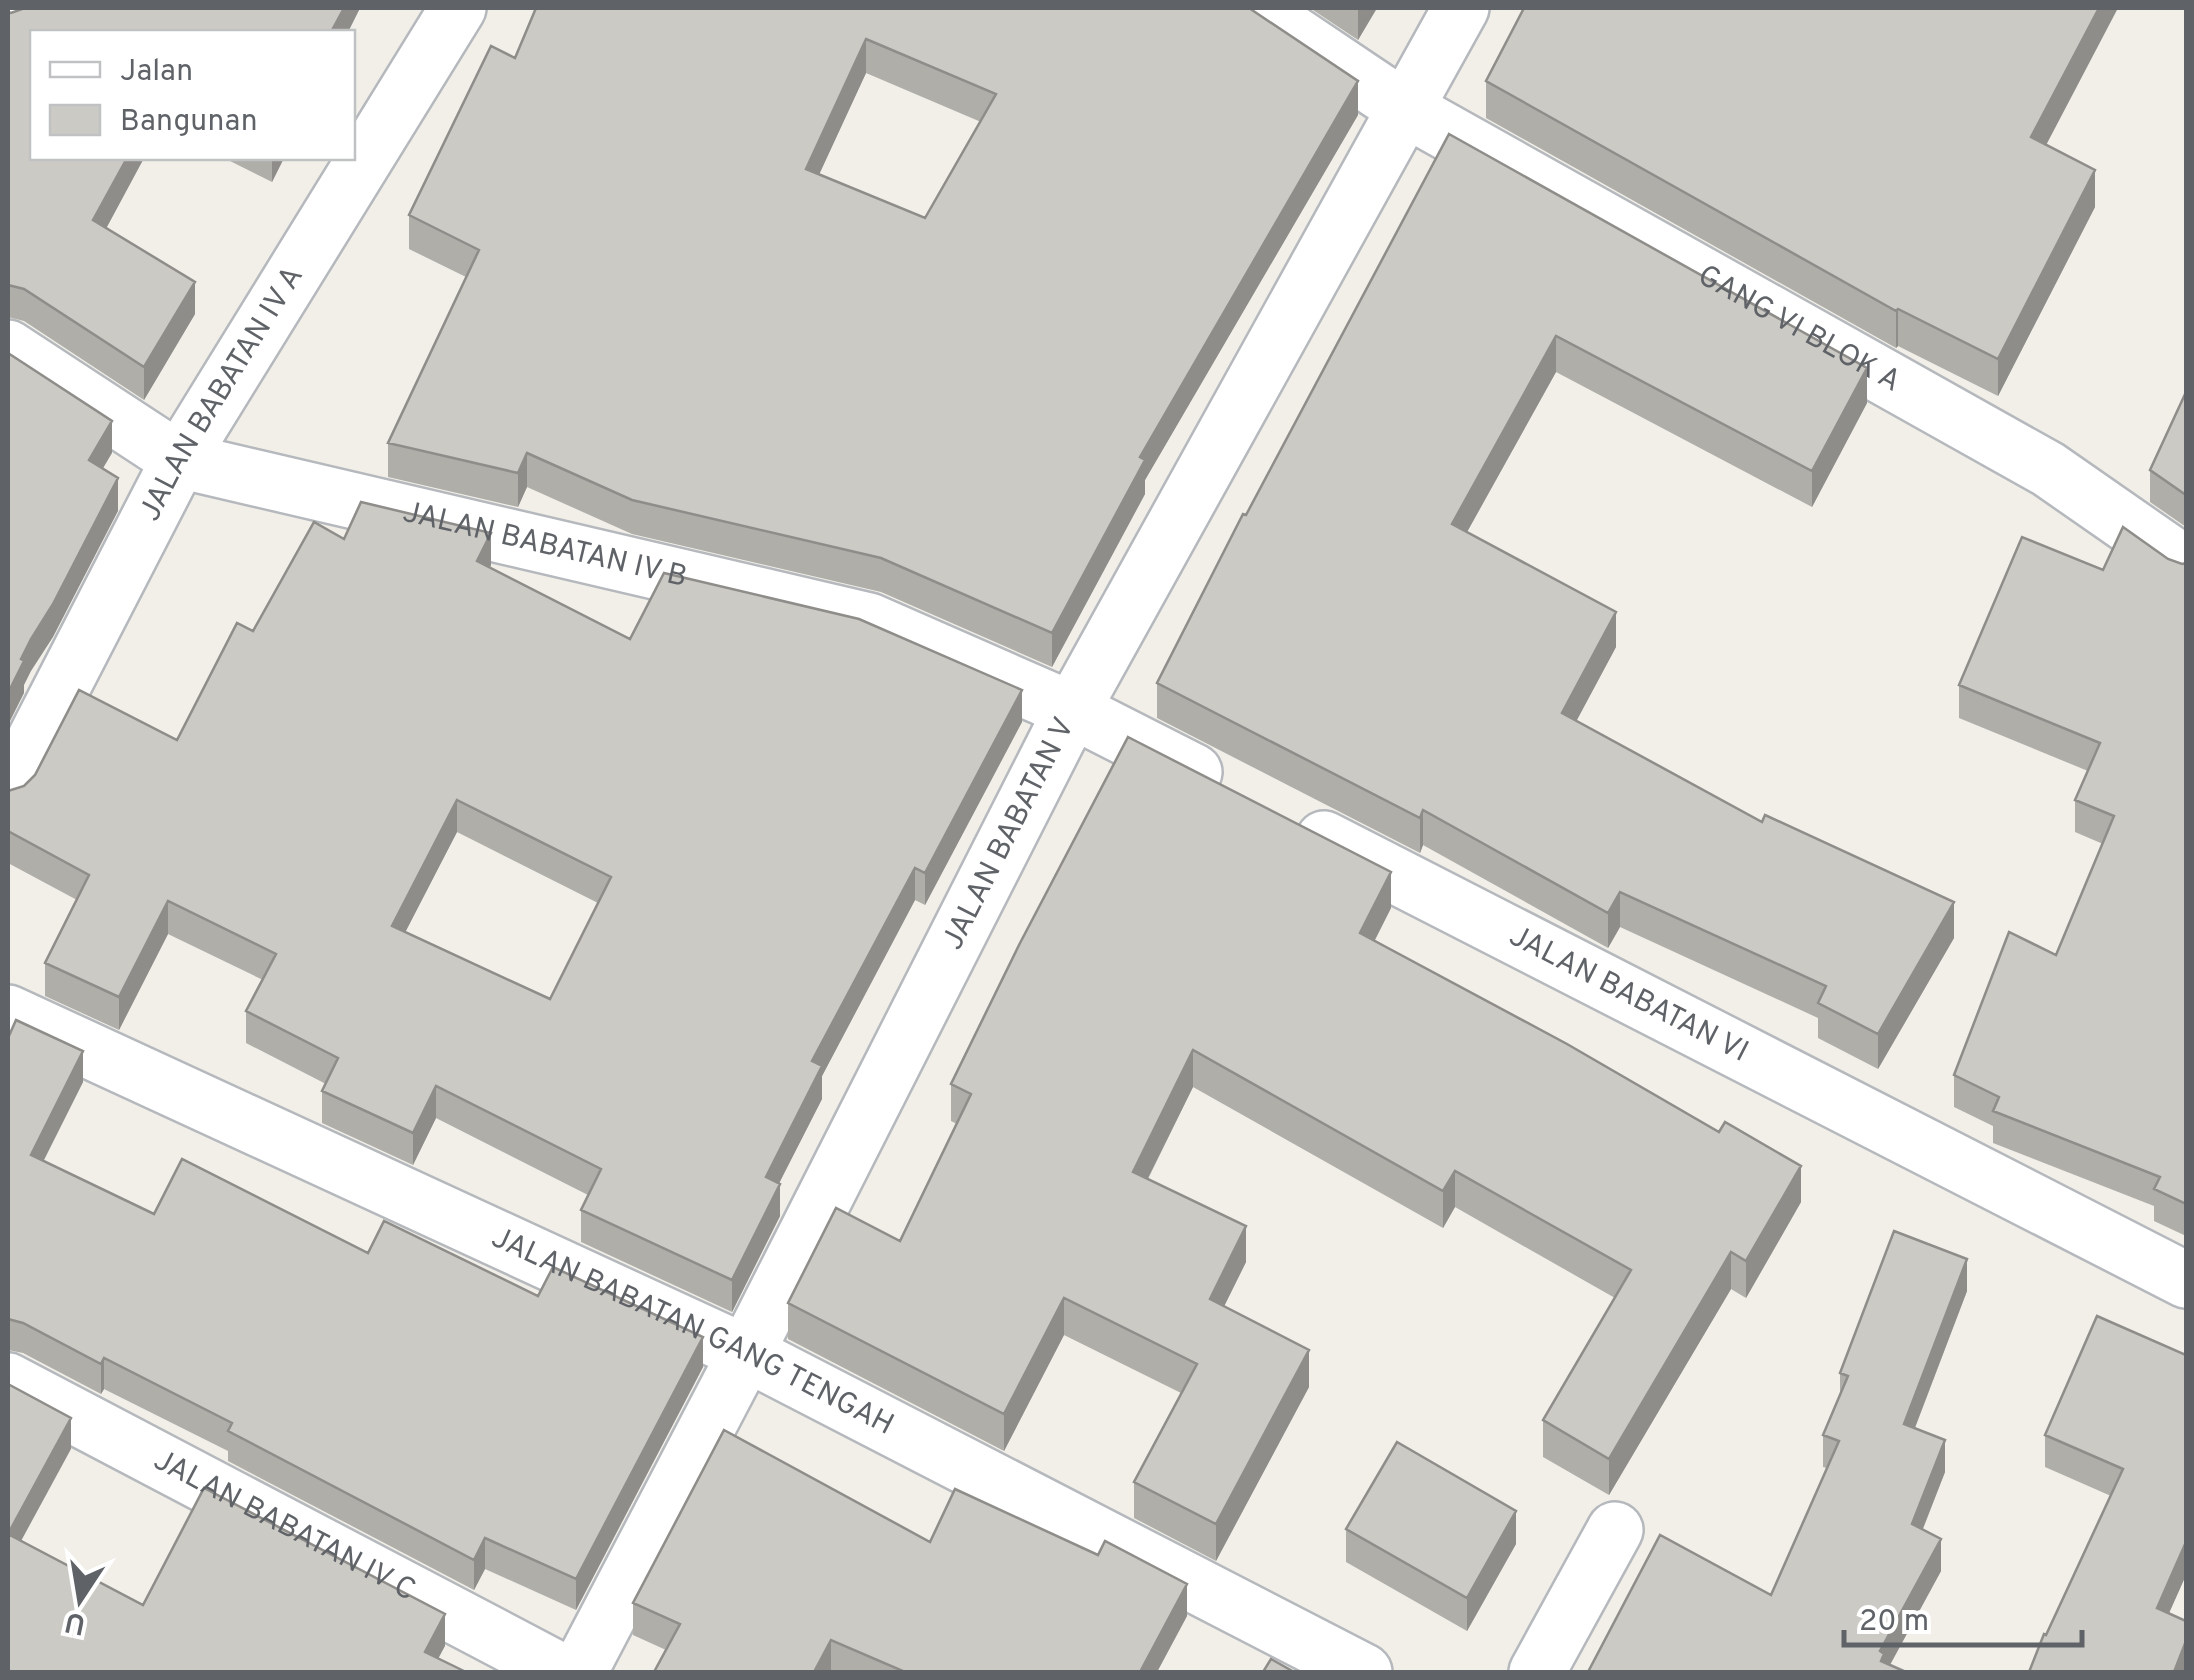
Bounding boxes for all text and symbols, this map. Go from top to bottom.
legend [30,30,355,160]
text: Jalan [120,54,193,91]
text: Bangunan [120,104,258,141]
street label: GANG VI BLOK A [1691,258,1907,401]
street label: JALAN BABATAN IV A [132,260,312,527]
street label: JALAN BABATAN IV B [399,494,690,596]
street label: JALAN BABATAN V [935,712,1083,956]
street label: JALAN BABATAN VI [1503,918,1754,1071]
street label: JALAN BABATAN GANG TENGAH [485,1220,900,1444]
street label: JALAN BABATAN IV C [147,1442,421,1610]
north arrow [30,1550,130,1650]
scale bar [1844,1585,2082,1647]
text: U [62,1602,89,1641]
text: 20 m [1859,1604,1929,1641]

